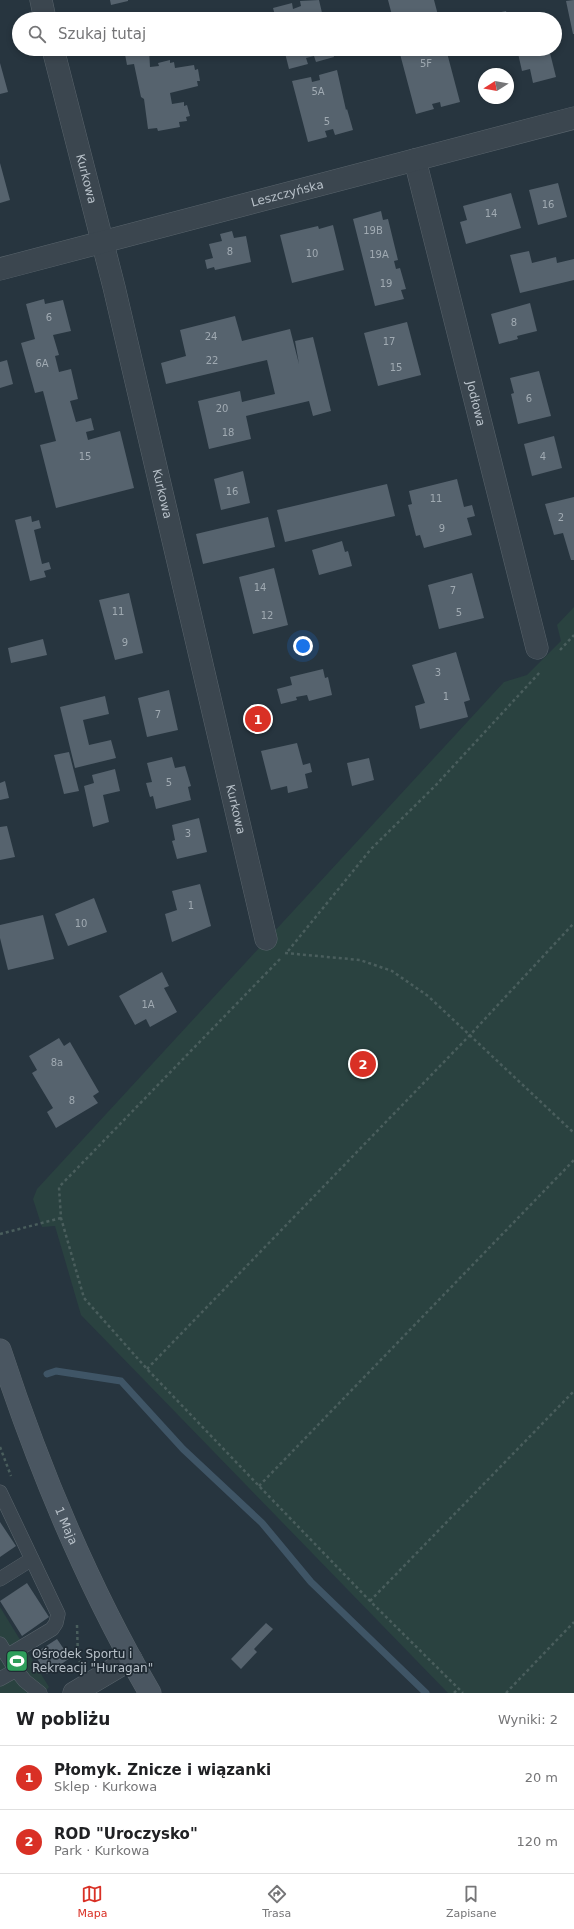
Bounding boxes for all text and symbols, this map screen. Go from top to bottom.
search box [12,12,562,56]
icon: search [26,23,48,45]
text: Szukaj tutaj [58,25,146,43]
house number: 5F [420,58,432,69]
north arrow [478,68,514,104]
house number: 5A [311,86,325,97]
house number: 5 [324,116,330,127]
street label: Kurkowa [73,152,99,205]
street label: Leszczyńska [249,177,325,210]
house number: 16 [542,199,554,210]
house number: 14 [485,208,497,219]
house number: 19B [363,225,383,236]
house number: 8 [227,246,233,257]
house number: 10 [306,248,318,259]
house number: 19A [369,249,389,260]
house number: 19 [380,278,392,289]
house number: 6 [46,312,52,323]
house number: 8 [511,317,517,328]
house number: 24 [205,331,217,342]
house number: 17 [383,336,395,347]
house number: 22 [206,355,218,366]
house number: 6A [35,358,49,369]
house number: 15 [390,362,402,373]
street label: Jodłowa [463,378,488,428]
house number: 6 [526,393,532,404]
house number: 20 [216,403,228,414]
house number: 18 [222,427,234,438]
house number: 15 [79,451,91,462]
house number: 4 [540,451,546,462]
street label: Kurkowa [150,467,175,520]
house number: 16 [226,486,238,497]
house number: 11 [430,493,442,504]
house number: 2 [558,512,564,523]
house number: 9 [439,523,445,534]
house number: 14 [254,582,266,593]
house number: 7 [450,585,456,596]
house number: 11 [112,606,124,617]
house number: 5 [456,607,462,618]
house number: 12 [261,610,273,621]
your location [293,636,313,656]
house number: 9 [122,637,128,648]
house number: 3 [435,667,441,678]
house number: 1 [443,691,449,702]
pin: 1 [245,704,271,734]
house number: 7 [155,709,161,720]
house number: 5 [166,777,172,788]
street label: Kurkowa [223,783,248,836]
house number: 3 [185,828,191,839]
house number: 1 [188,900,194,911]
house number: 10 [75,918,87,929]
house number: 1A [141,999,155,1010]
pin: 2 [350,1049,376,1079]
house number: 8a [51,1057,63,1068]
house number: 8 [69,1095,75,1106]
street label: 1 Maja [52,1505,81,1547]
place label: Ośrodek Sportu i Rekreacji "Huragan" [32,1647,153,1675]
sports icon: Ośrodek Sportu i Rekreacji "Huragan" [4,1648,30,1674]
text: W pobliżu [16,1709,110,1729]
text: Wyniki: 2 [498,1712,558,1727]
text: Płomyk. Znicze i wiązanki [54,1761,271,1779]
text: 1 [24,1770,34,1785]
text: 20 m [525,1770,558,1785]
text: Sklep · Kurkowa [54,1779,157,1794]
text: ROD "Uroczysko" [54,1825,198,1843]
text: 2 [24,1834,34,1849]
text: 120 m [516,1834,558,1849]
text: Park · Kurkowa [54,1843,150,1858]
tab: Mapa [77,1883,107,1920]
tab: Trasa [262,1883,291,1920]
tab: Zapisane [446,1883,497,1920]

